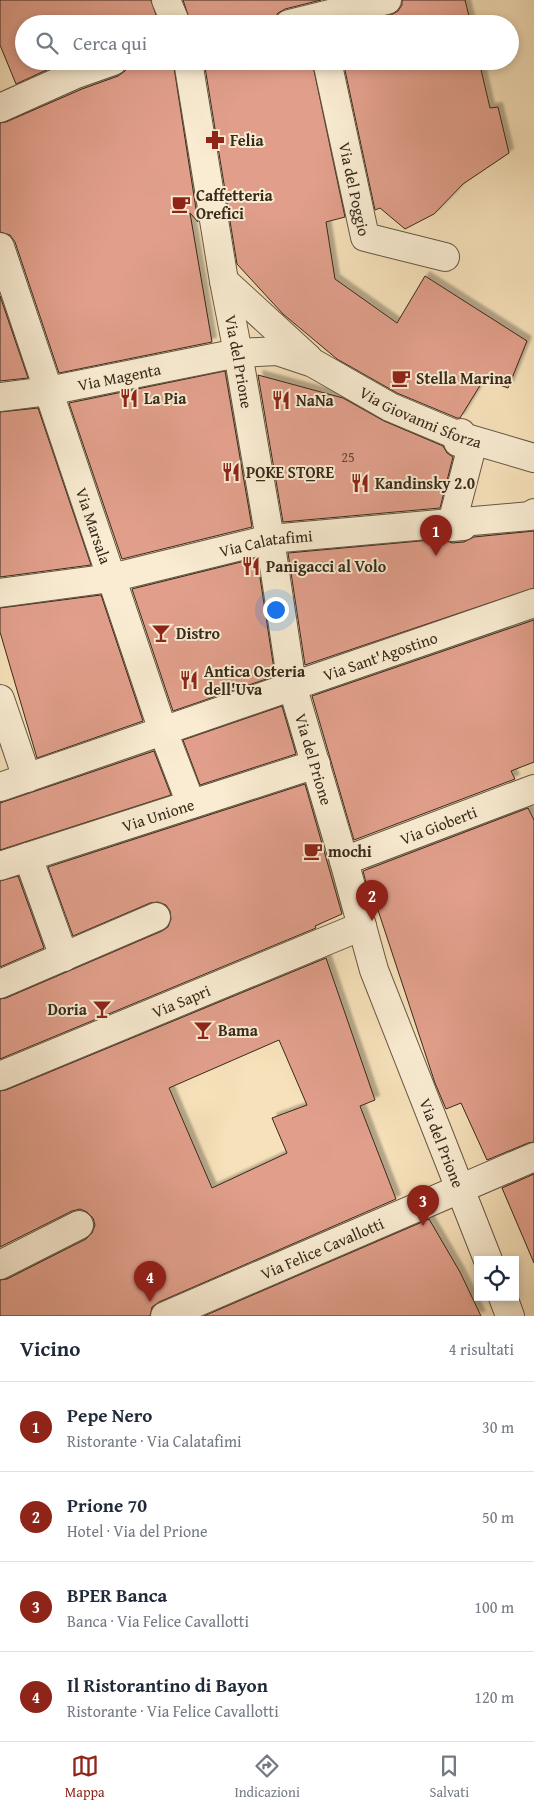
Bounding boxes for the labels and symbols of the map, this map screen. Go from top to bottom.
place label: Felia [230,128,264,152]
pharmacy icon: Felia [204,129,226,151]
street label: Via del Poggio [333,140,376,238]
place label: Caffetteria Orefici [196,183,274,225]
cafe icon: Caffetteria Orefici [170,193,192,215]
street label: Via del Prione [219,313,259,410]
street label: Via Magenta [75,357,163,397]
place label: Stella Marina [416,366,513,390]
cafe icon: Stella Marina [390,367,412,389]
street label: Via Giovanni Sforza [355,380,485,454]
place label: La Pia [144,386,187,410]
restaurant icon: La Pia [118,387,140,409]
place label: NaNa [296,388,335,412]
restaurant icon: NaNa [270,389,292,411]
house number: 25 [341,447,355,467]
place label: PO̲KE STO̲RE [246,460,334,484]
restaurant icon: PO̲KE STO̲RE [220,461,242,483]
place label: Kandinsky 2.0 [375,471,475,495]
restaurant icon: Kandinsky 2.0 [349,472,371,494]
street label: Via Marsala [70,484,118,567]
pin: 1 [420,515,452,556]
street label: Via Calatafimi [217,523,314,563]
place label: Panigacci al Volo [266,554,387,578]
restaurant icon: Panigacci al Volo [240,555,262,577]
your location [263,597,289,623]
place label: Distro [176,621,220,645]
bar icon: Distro [150,622,172,644]
street label: Via Sant'Agostino [320,625,441,687]
place label: Antica Osteria dell'Uva [204,659,306,701]
restaurant icon: Antica Osteria dell'Uva [178,669,200,691]
street label: Via del Prione [289,710,339,808]
street label: Via Unione [119,792,197,838]
street label: Via Gioberti [396,800,481,851]
place label: mochi [328,839,372,863]
cafe icon: mochi [302,840,324,862]
pin: 2 [356,880,388,921]
street label: Via Sapri [148,978,214,1024]
place label: Doria [48,997,88,1021]
bar icon: Doria [91,998,113,1020]
place label: Bama [218,1018,259,1042]
bar icon: Bama [192,1019,214,1041]
street label: Via del Prione [414,1095,470,1191]
pin: 3 [407,1185,439,1226]
street label: Via Felice Cavallotti [257,1211,388,1286]
pin: 4 [134,1261,166,1302]

